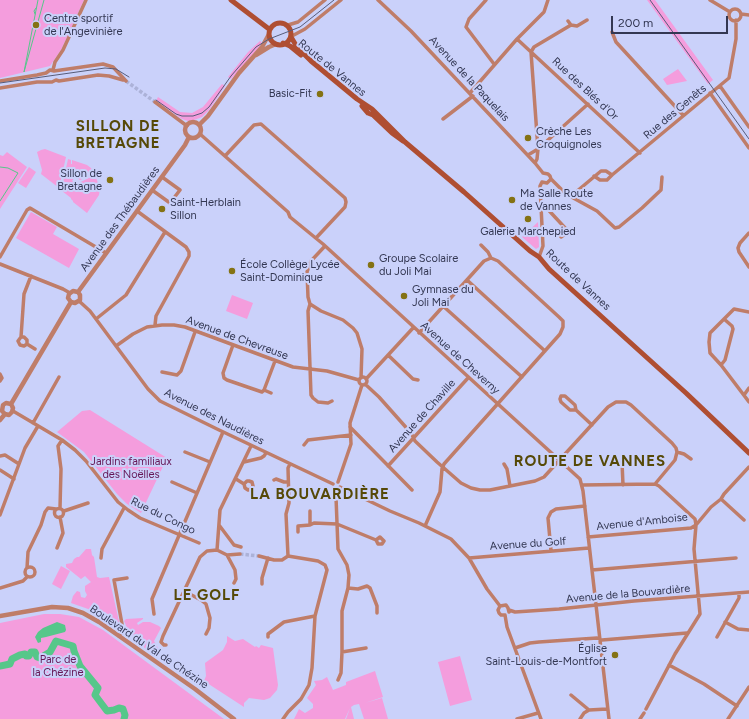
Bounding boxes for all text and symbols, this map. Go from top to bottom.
scale bar [613,8,730,34]
place label: Centre sportif de l'Angevinière [44,12,122,38]
text: 200 m [618,16,653,30]
marker: Centre sportif de l'Angevinière [31,20,41,30]
street label: Avenue de la Paquelais [426,34,512,124]
street label: Route de Vannes [295,37,369,99]
street label: Rue des Blés d'Or [549,55,621,123]
street label: Rue des Genêts [641,82,709,142]
place label: Basic-Fit [269,87,312,101]
marker: Basic-Fit [315,89,325,99]
district label: SILLON DE BRETAGNE [75,118,161,153]
place label: Crèche Les Croquignoles [536,125,602,151]
marker: Crèche Les Croquignoles [523,133,533,143]
street label: Avenue des Thébaudières [77,164,163,274]
place label: Sillon de Bretagne [57,167,102,193]
marker: Sillon de Bretagne [105,175,115,185]
place label: Ma Salle Route de Vannes [520,187,593,213]
marker: Ma Salle Route de Vannes [507,195,517,205]
place label: Saint-Herblain Sillon [170,196,241,222]
marker: Saint-Herblain Sillon [157,204,167,214]
marker: Galerie Marchepied [523,214,533,224]
place label: Galerie Marchepied [480,225,576,239]
street label: Route de Vannes [543,247,613,313]
place label: Groupe Scolaire du Joli Mai [379,252,458,278]
place label: École Collège Lycée Saint-Dominique [240,258,340,284]
marker: Groupe Scolaire du Joli Mai [366,260,376,270]
marker: École Collège Lycée Saint-Dominique [227,266,237,276]
place label: Gymnase du Joli Mai [412,283,474,309]
marker: Gymnase du Joli Mai [399,291,409,301]
street label: Avenue de Chevreuse [184,313,290,363]
street label: Avenue de Cheverny [418,319,502,397]
street label: Avenue de Chaville [386,377,458,455]
street label: Avenue des Naudières [162,386,266,448]
district label: ROUTE DE VANNES [514,453,666,471]
park label: Jardins familiaux des Noëlles [90,455,172,481]
district label: LA BOUVARDIÈRE [250,486,390,504]
street label: Rue du Congo [128,495,198,537]
street label: Avenue d'Amboise [596,511,688,533]
street label: Avenue du Golf [489,535,567,553]
street label: Avenue de la Bouvardière [565,582,691,606]
district label: LE GOLF [174,587,240,605]
street label: Boulevard du Val de Chézine [87,602,211,692]
place label: Église Saint-Louis-de-Montfort [485,642,607,668]
marker: Église Saint-Louis-de-Montfort [610,650,620,660]
park label: Parc de la Chézine [33,653,83,679]

